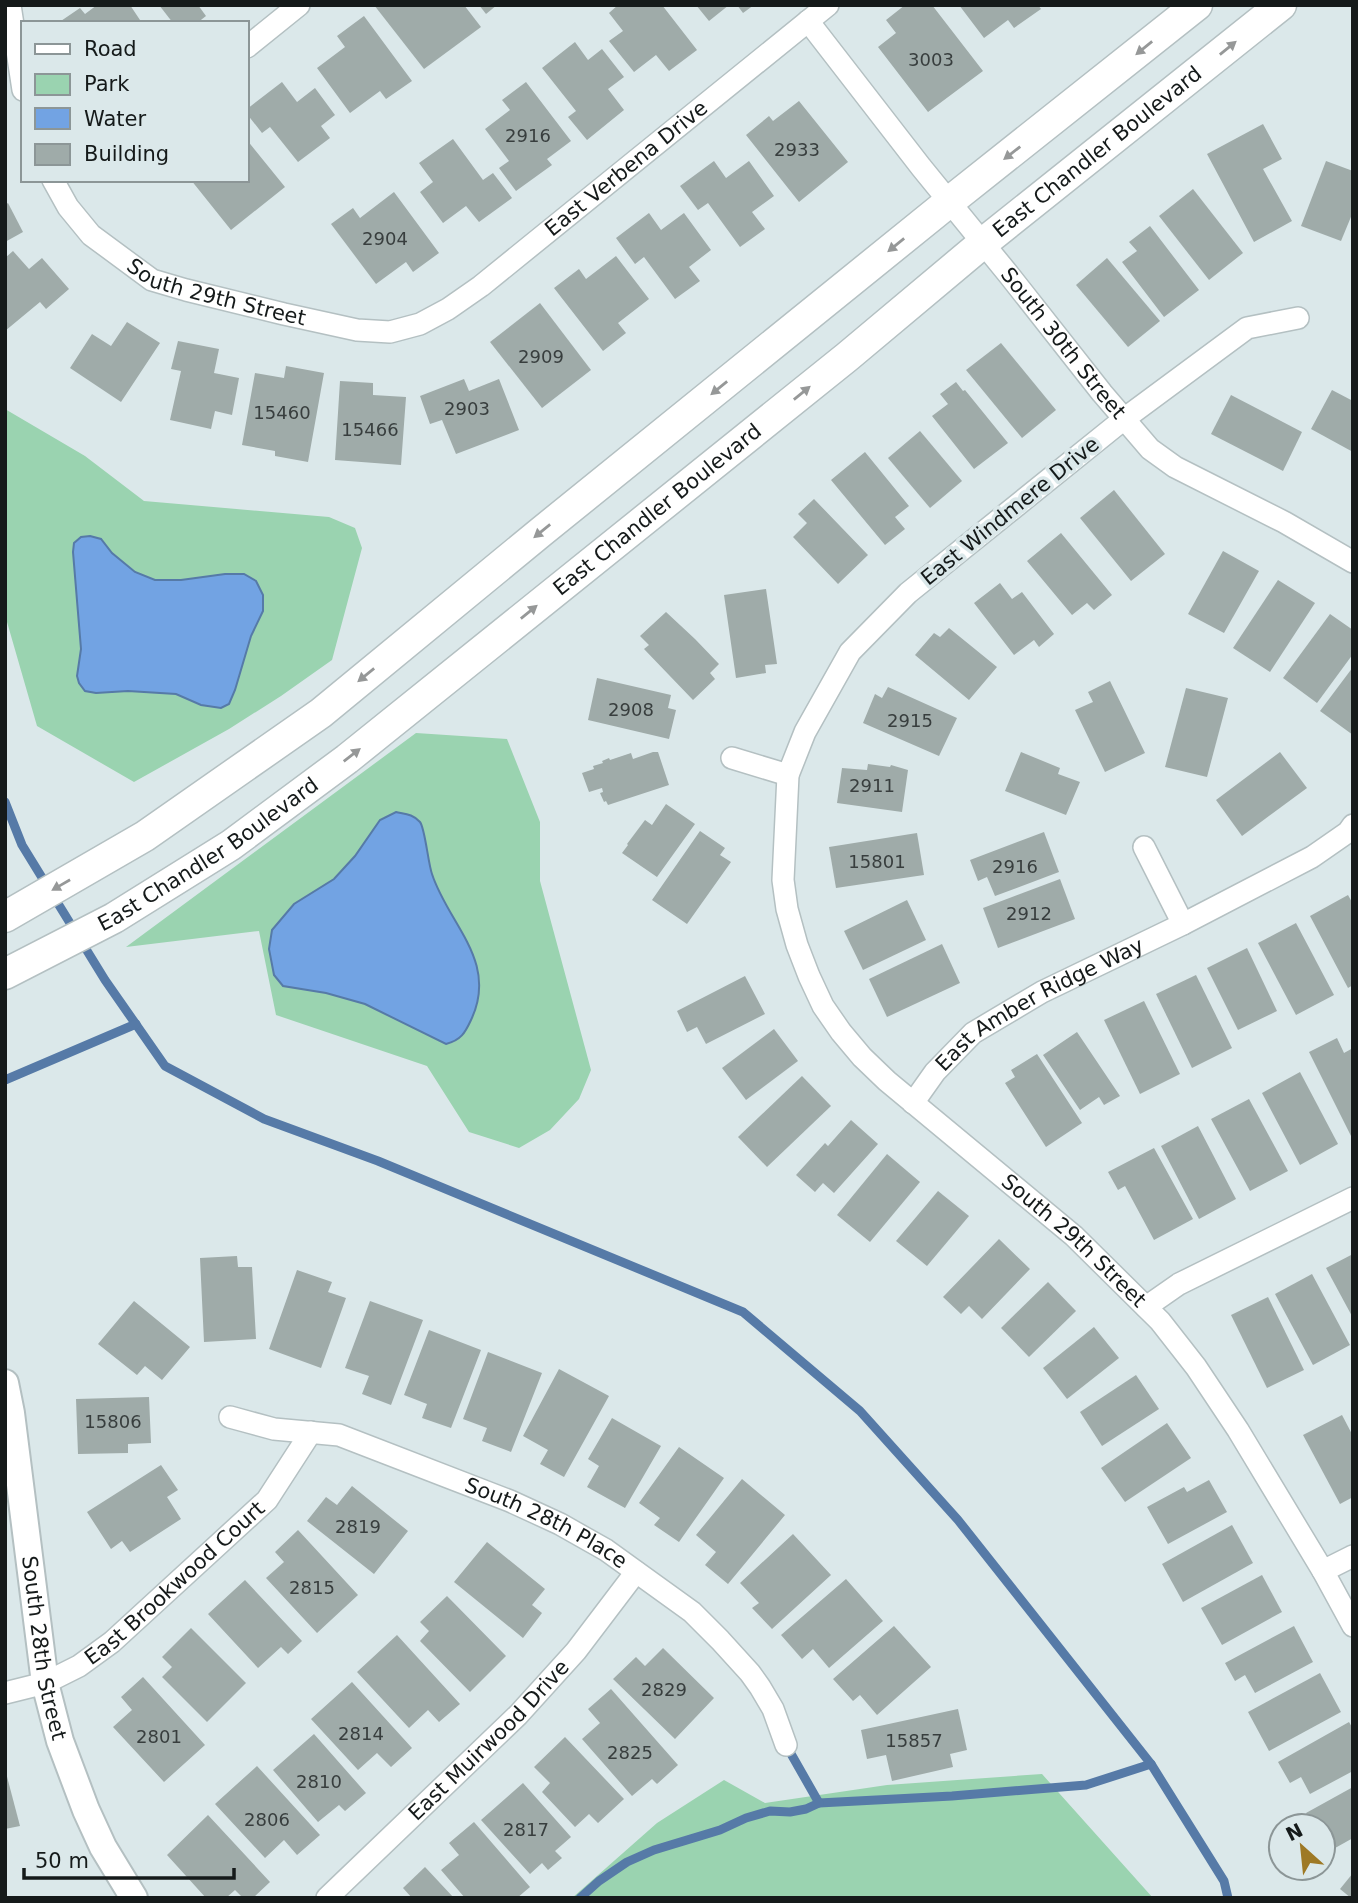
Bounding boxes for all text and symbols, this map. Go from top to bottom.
legend [21,21,248,182]
text: Road [84,37,137,61]
one-way arrow [1135,40,1152,55]
one-way arrow [1219,41,1236,56]
house number: 3003 [908,49,954,70]
street label: East Chandler Boulevard [988,61,1206,242]
text: Park [84,72,130,96]
street label: East Verbena Drive [540,96,712,241]
text: Water [84,107,146,131]
house number: 2916 [505,125,551,146]
house number: 2933 [774,139,820,160]
text: Building [84,142,169,166]
one-way arrow [1003,145,1021,160]
house number: 2904 [362,228,408,249]
one-way arrow [887,237,904,252]
street label: South 29th Street [122,254,308,330]
street label: South 30th Street [996,263,1131,424]
house number: 2909 [518,346,564,367]
one-way arrow [710,381,728,396]
one-way arrow [793,386,811,401]
house number: 2903 [444,398,490,419]
house number: 15460 [253,402,311,423]
house number: 15466 [341,419,399,440]
street label: East Chandler Boulevard [548,419,766,600]
street label: East Windmere Drive [916,432,1104,590]
one-way arrow [534,524,552,539]
one-way arrow [521,605,538,620]
one-way arrow [357,667,374,682]
house number: 2908 [608,699,654,720]
house number: 2915 [887,710,933,731]
one-way arrow [343,748,361,762]
street label: East Chandler Boulevard [94,773,323,936]
house number: 2911 [849,775,895,796]
house number: 15801 [848,851,906,872]
house number: 2916 [992,856,1038,877]
one-way arrow [52,879,71,891]
house number: 2912 [1006,903,1052,924]
street label: East Amber Ridge Way [931,933,1147,1076]
street label: South 29th Street [997,1169,1151,1312]
house number: 15806 [84,1411,142,1432]
street label: South 28th Place [461,1473,632,1573]
street label: East Brookwood Court [80,1496,269,1670]
house number: 2819 [335,1516,381,1537]
street label: South 28th Street [17,1554,71,1743]
house number: 2815 [289,1577,335,1598]
street label: East Muirwood Drive [404,1655,574,1825]
house number: 2829 [641,1679,687,1700]
house number: 2814 [338,1723,384,1744]
house number: 2801 [136,1726,182,1747]
house number: 15857 [885,1730,943,1751]
house number: 2825 [607,1742,653,1763]
house number: 2810 [296,1771,342,1792]
house number: 2806 [244,1809,290,1830]
north arrow [1267,1812,1337,1882]
text: N [1282,1818,1306,1845]
house number: 2817 [503,1819,549,1840]
scale bar [24,1836,234,1880]
text: 50 m [35,1849,89,1873]

